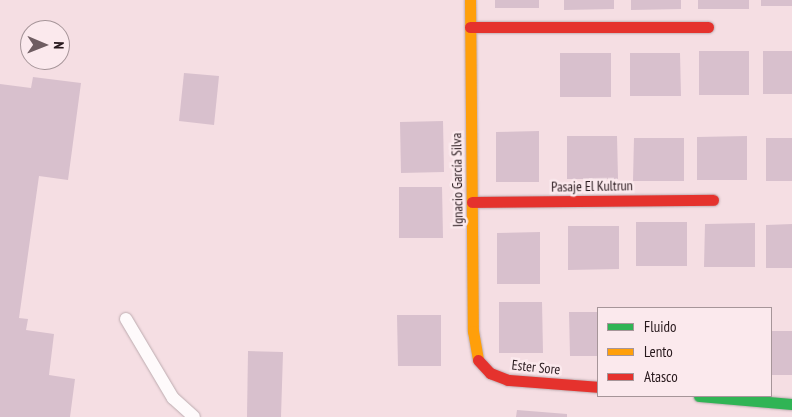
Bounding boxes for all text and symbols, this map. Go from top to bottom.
north arrow [20,20,70,70]
text: N [50,41,68,49]
street label: Ignacio García Silva [448,133,466,227]
street label: Pasaje El Kultrun [551,177,633,195]
legend [597,307,772,397]
text: Fluido [644,317,676,336]
text: Lento [644,342,673,361]
street label: Ester Sore [511,356,561,378]
text: Atasco [644,367,678,386]

